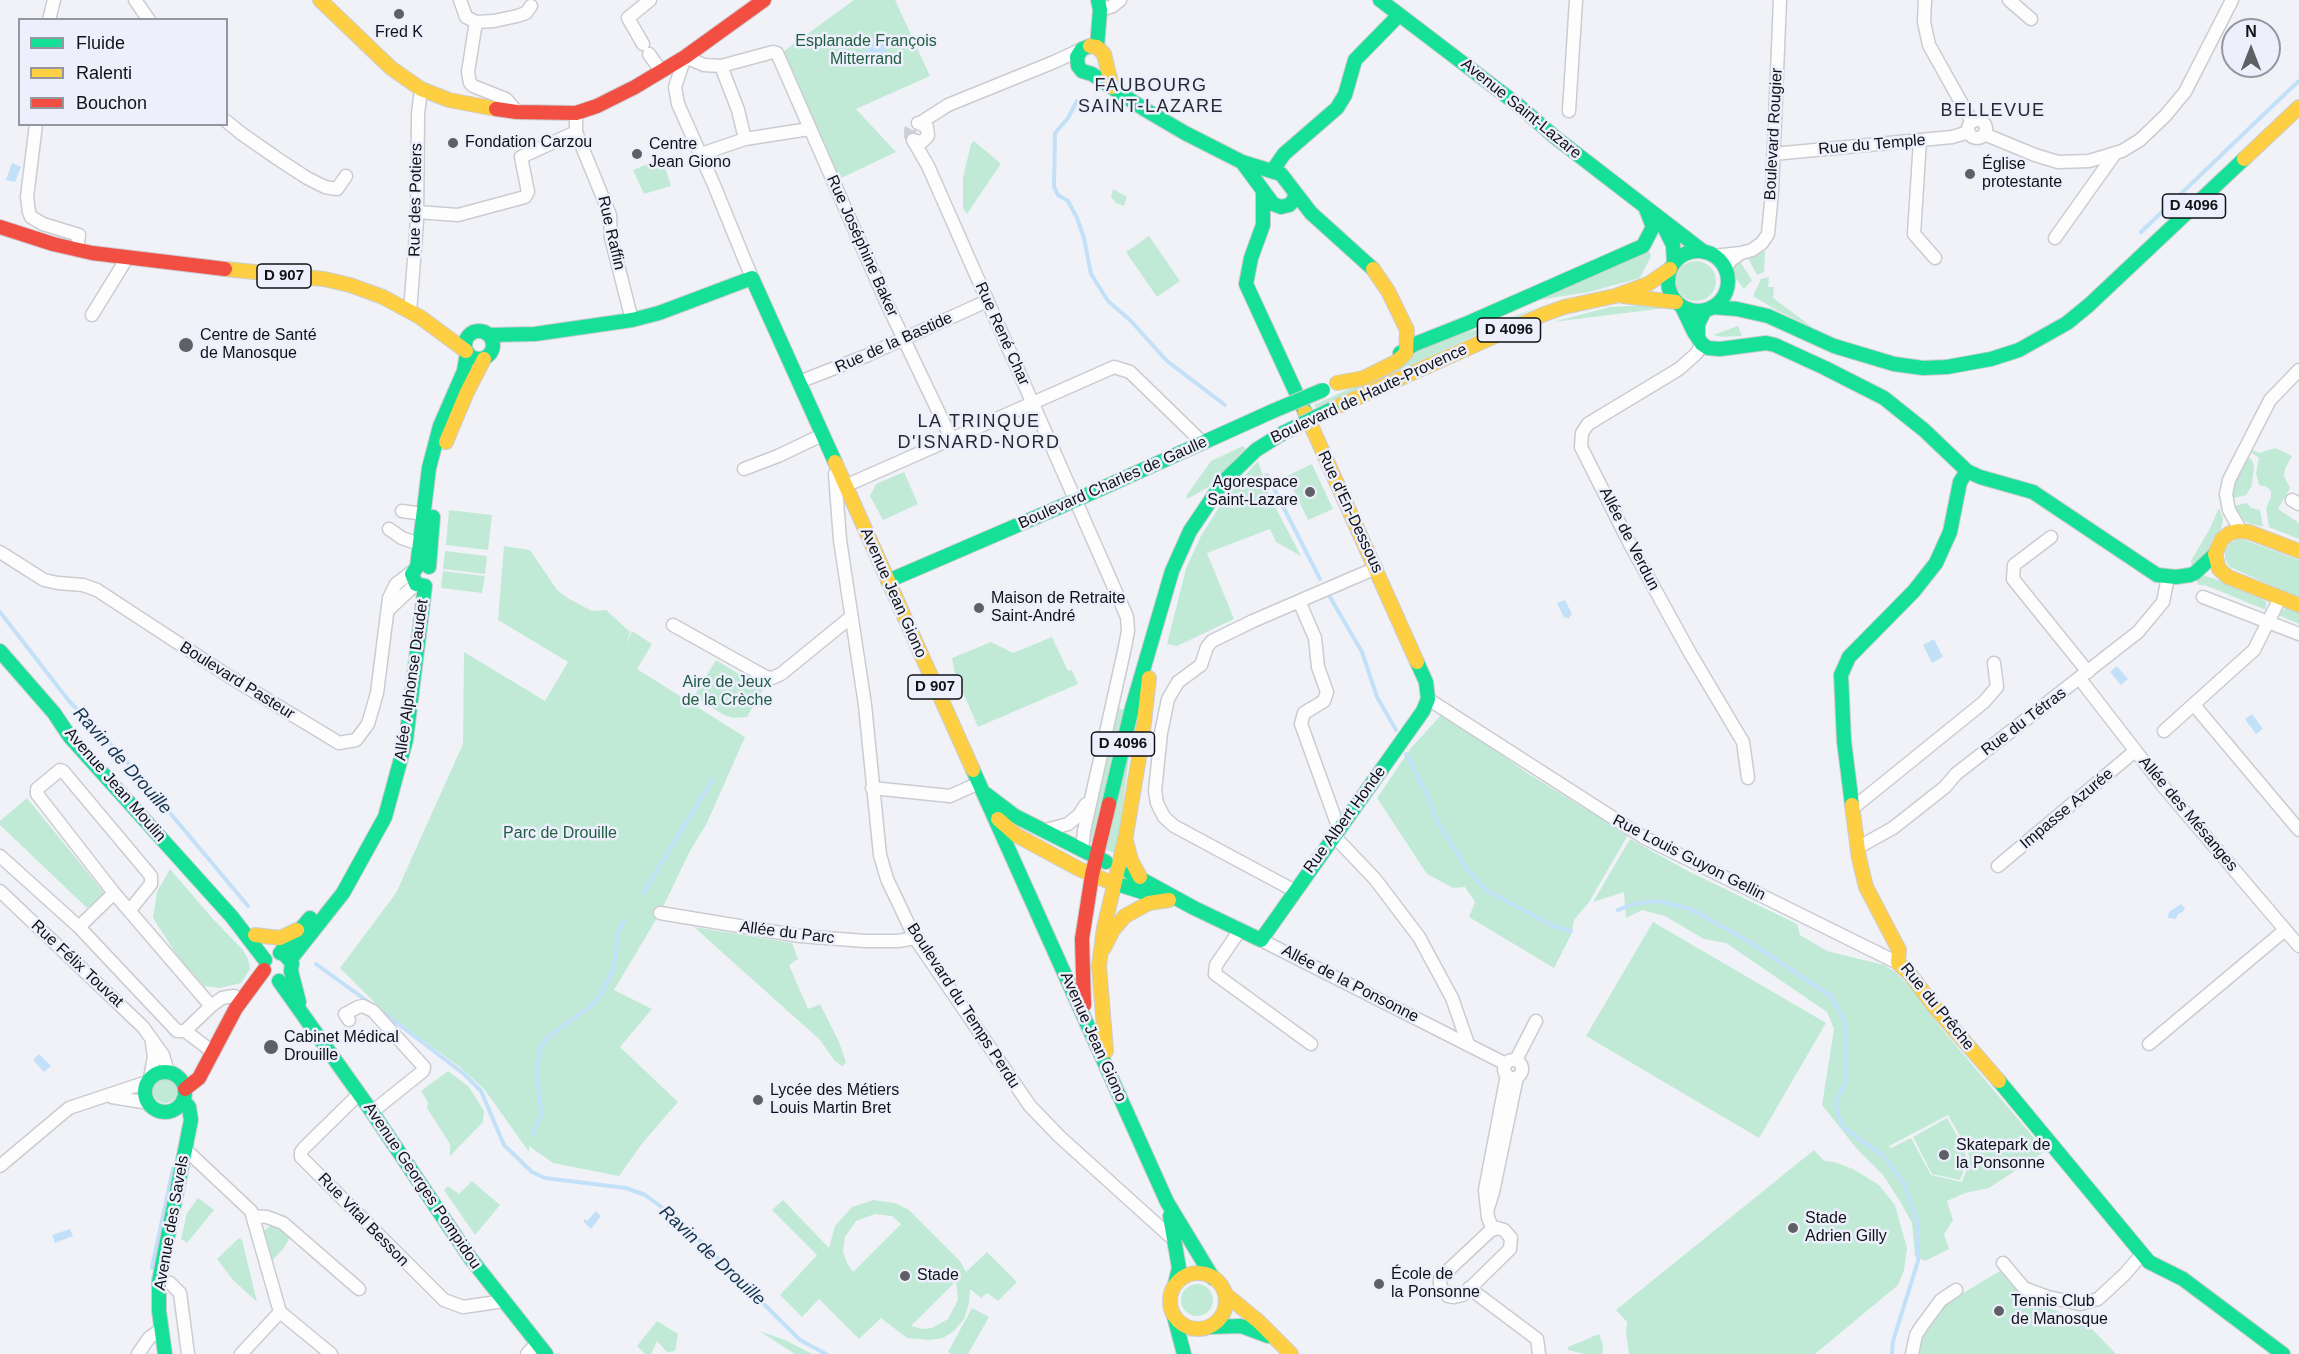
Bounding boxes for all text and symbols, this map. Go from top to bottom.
marker: Fred K [392,7,406,21]
legend [18,18,228,126]
north arrow [2221,18,2281,78]
place label: Fred K [375,23,423,43]
text: N [2245,23,2257,40]
park label: Esplanade François Mitterrand [795,32,937,70]
text: Fluide [76,33,125,53]
street label: Avenue Saint-Lazare [1457,55,1585,163]
text: Ralenti [76,63,132,83]
street label: Boulevard Rougier [1761,67,1787,201]
district label: FAUBOURG SAINT-LAZARE [1078,75,1224,118]
text: Bouchon [76,93,147,113]
district label: BELLEVUE [1940,100,2046,122]
street label: Rue du Temple [1818,131,1926,159]
place label: Fondation Carzou [465,133,592,153]
place label: Centre Jean Giono [649,135,731,173]
marker: Fondation Carzou [446,136,460,150]
street label: Rue des Potiers [405,143,427,257]
marker: Centre Jean Giono [630,147,644,161]
place label: Église protestante [1982,155,2062,193]
marker: Église protestante [1963,167,1977,181]
street label: Rue Joséphine Baker [822,172,902,320]
street label: Rue Raffin [593,194,629,272]
road number: D 4096 [2162,194,2226,218]
road number: D 907 [257,264,311,288]
street label: Rue René Char [971,279,1033,389]
street label: Rue de la Bastide [832,309,956,377]
road number: D 4096 [1478,318,1540,342]
place label: Centre de Santé de Manosque [200,326,317,364]
marker: Centre de Santé de Manosque [177,336,195,354]
street label: Boulevard de Haute-Provence [1268,340,1470,448]
district label: LA TRINQUE D'ISNARD-NORD [898,411,1060,454]
street label: Boulevard Charles de Gaulle [1016,433,1210,533]
street label: Rue d'En-Dessous [1313,448,1387,576]
place label: Agorespace Saint-Lazare [1207,473,1298,511]
street label: Allée de Verdun [1595,484,1663,594]
marker: Agorespace Saint-Lazare [1303,485,1317,499]
street label: Avenue Jean Giono [856,525,930,661]
place label: Maison de Retraite Saint-André [991,589,1125,627]
street label: Allée Alphonse Daudet [391,598,433,762]
marker: Maison de Retraite Saint-André [972,601,986,615]
street label: Boulevard Pasteur [176,638,298,724]
park label: Aire de Jeux de la Crèche [682,673,772,711]
road number: D 907 [908,675,962,699]
street label: Rue du Tétras [1978,684,2070,760]
water label: Ravin de Drouille [68,703,176,819]
street label: Avenue Jean Moulin [60,724,170,846]
road number: D 4096 [1092,732,1154,756]
street label: Allée des Mésanges [2134,753,2242,875]
street label: Rue Albert Honde [1300,763,1390,877]
street label: Impasse Azurée [2017,764,2117,854]
street label: Rue Louis Guyon Gellin [1609,811,1769,905]
park label: Parc de Drouille [503,824,617,844]
street label: Rue Félix Touvat [27,916,127,1012]
street label: Allée du Parc [739,918,835,948]
street label: Boulevard du Temps Perdu [902,920,1024,1092]
street label: Allée de la Ponsonne [1278,941,1422,1027]
street label: Rue du Prêche [1896,959,1978,1055]
street label: Avenue Jean Giono [1056,969,1130,1105]
place label: Cabinet Médical Drouille [284,1028,399,1066]
marker: Cabinet Médical Drouille [262,1038,280,1056]
place label: Lycée des Métiers Louis Martin Bret [770,1081,899,1119]
marker: Lycée des Métiers Louis Martin Bret [751,1093,765,1107]
street label: Avenue Georges Pompidou [359,1099,485,1273]
place label: Skatepark de la Ponsonne [1956,1136,2050,1174]
marker: Skatepark de la Ponsonne [1937,1148,1951,1162]
street label: Avenue des Savels [151,1154,193,1292]
street label: Rue Vital Besson [314,1169,412,1271]
water label: Ravin de Drouille [655,1201,769,1311]
place label: Stade Adrien Gilly [1805,1209,1887,1247]
marker: Stade Adrien Gilly [1786,1221,1800,1235]
place label: École de la Ponsonne [1391,1265,1480,1303]
place label: Stade [917,1266,959,1286]
marker: Stade [898,1269,912,1283]
marker: École de la Ponsonne [1372,1277,1386,1291]
place label: Tennis Club de Manosque [2011,1292,2108,1330]
marker: Tennis Club de Manosque [1992,1304,2006,1318]

